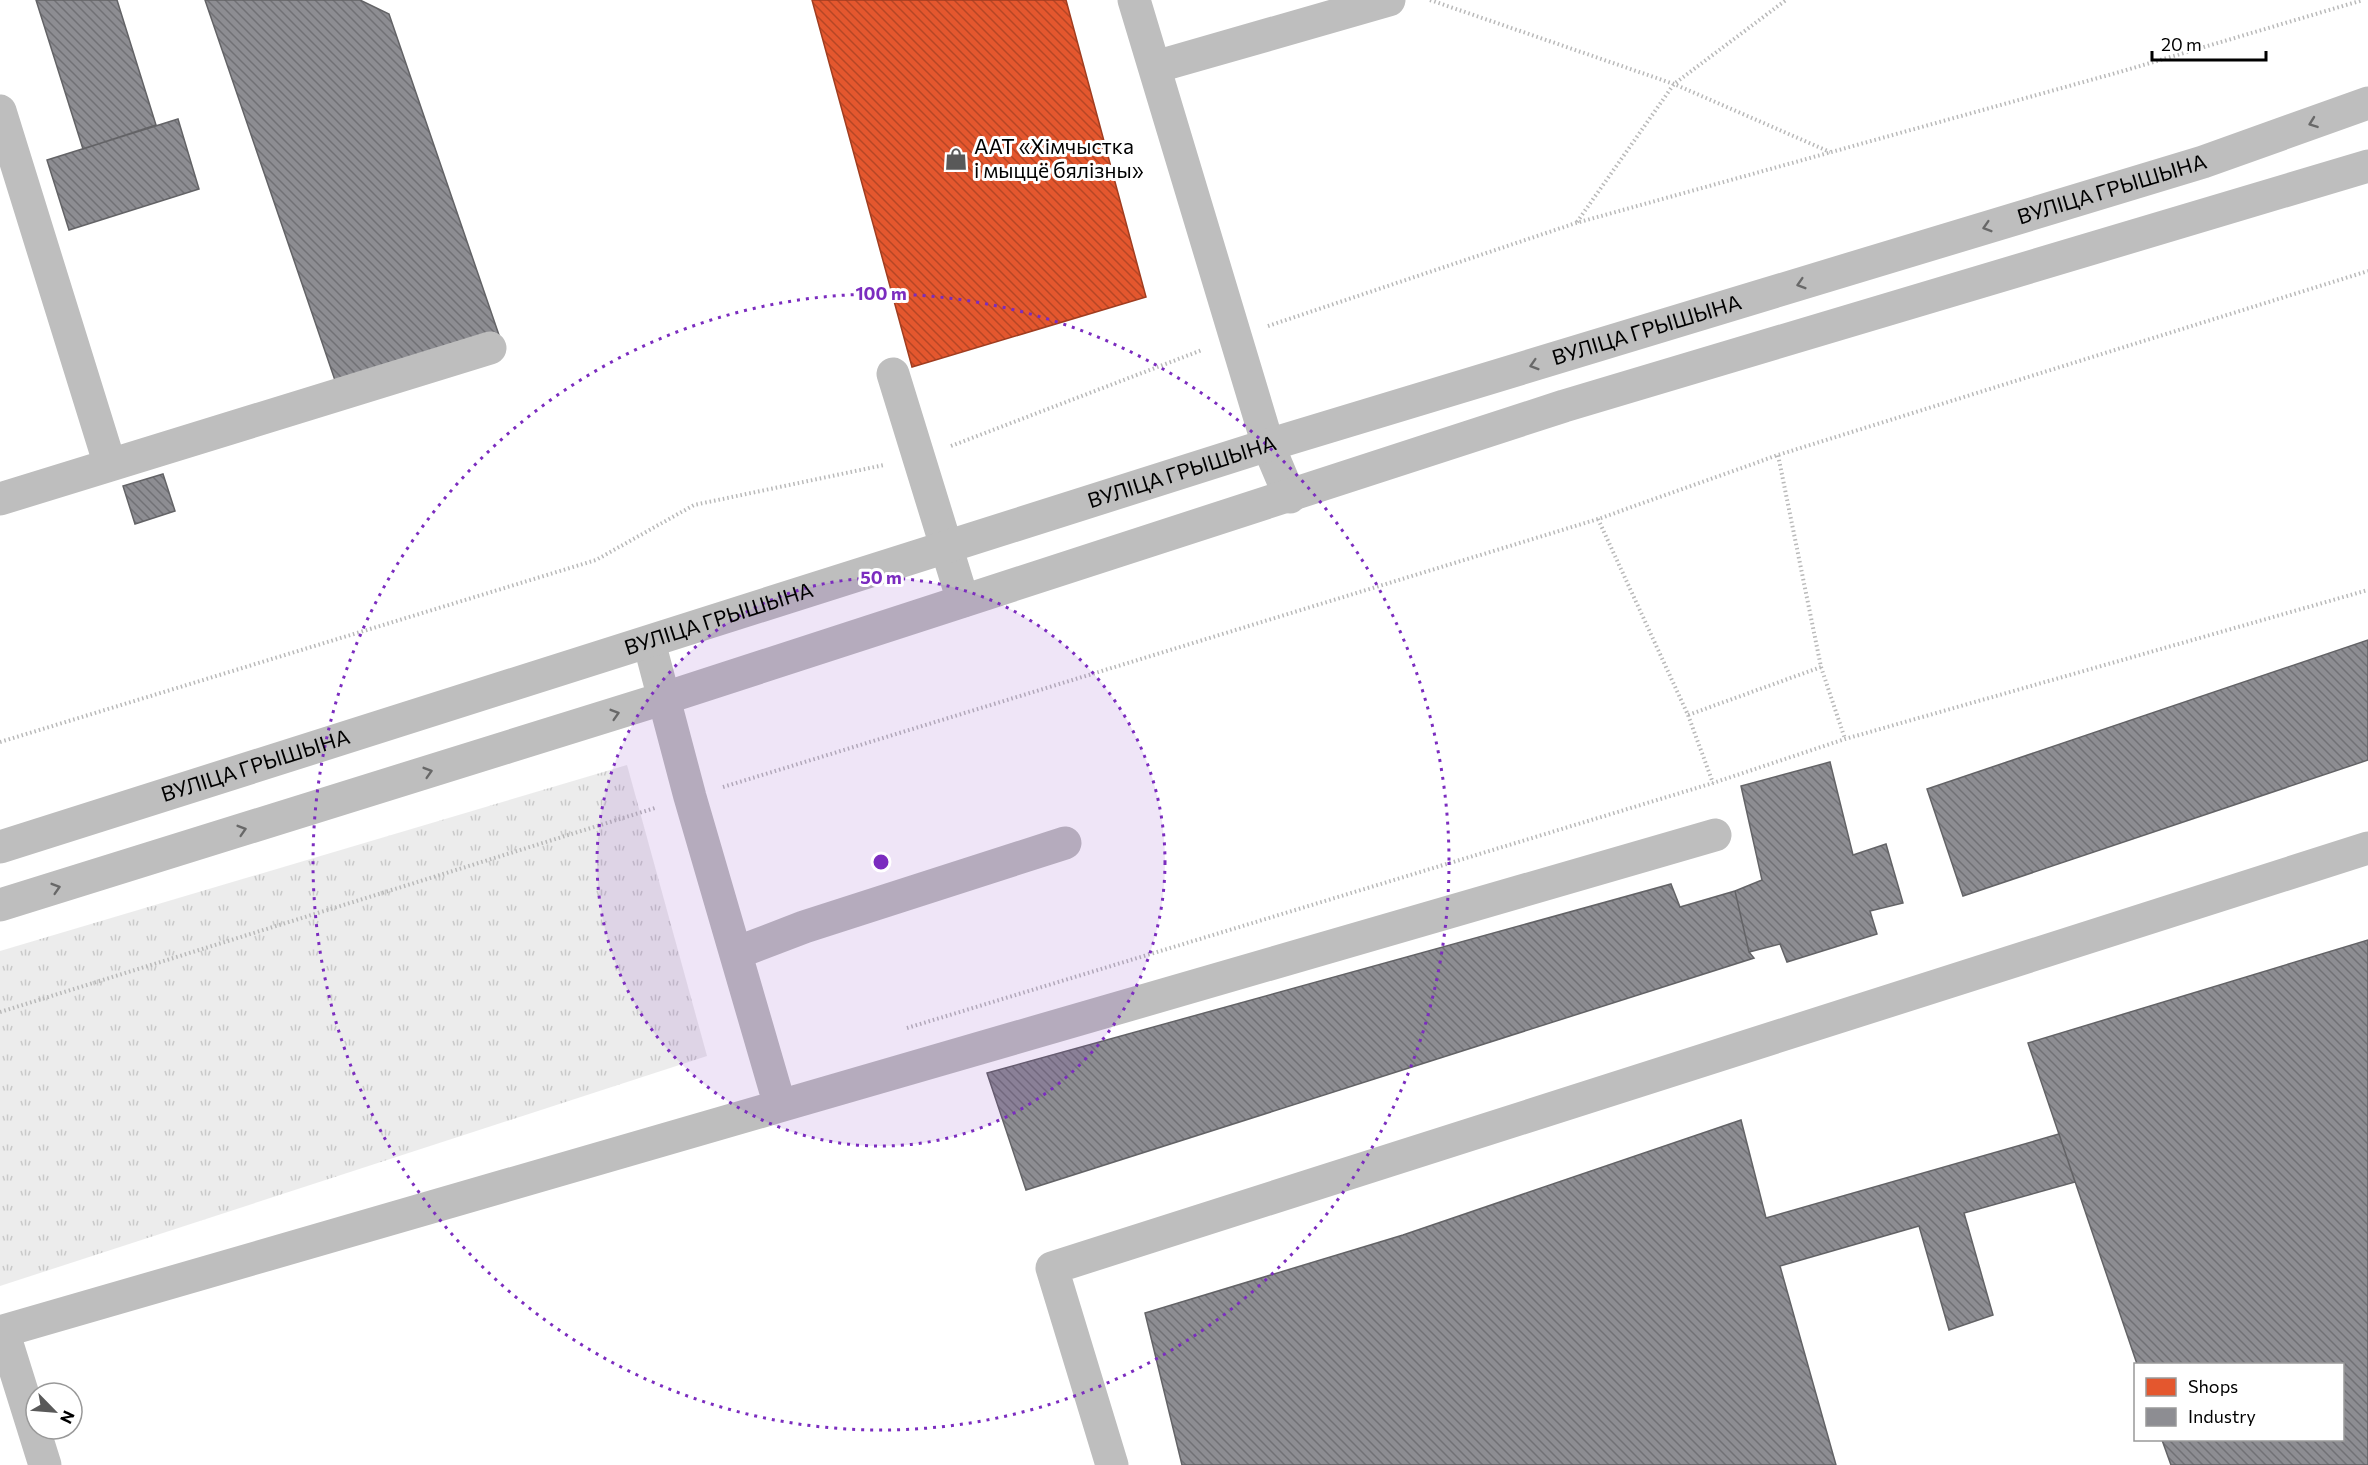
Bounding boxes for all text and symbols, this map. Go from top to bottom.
scale bar [2152,24,2266,62]
text: 20 m [2161,33,2202,55]
one-way arrow [2308,115,2319,128]
place label: ААТ «Хімчыстка і мыццё бялізны» [974,133,1144,182]
shop icon: ААТ «Хімчыстка і мыццё бялізны» [943,146,969,172]
street label: ВУЛІЦА ГРЫШЫНА [2014,148,2209,229]
one-way arrow [1982,220,1993,232]
one-way arrow [1796,277,1807,289]
text: 100 m [855,282,907,304]
street label: ВУЛІЦА ГРЫШЫНА [1549,288,1744,369]
one-way arrow [1529,358,1540,370]
street label: ВУЛІЦА ГРЫШЫНА [1084,429,1279,512]
text: 50 m [860,566,902,588]
street label: ВУЛІЦА ГРЫШЫНА [621,576,816,659]
one-way arrow [609,709,620,721]
street label: ВУЛІЦА ГРЫШЫНА [158,723,352,806]
one-way arrow [422,767,433,779]
one-way arrow [236,825,247,837]
centre of rings [871,852,891,872]
one-way arrow [50,882,61,895]
legend [2134,1363,2344,1441]
text: Shops [2188,1375,2238,1397]
north arrow [24,1381,84,1441]
text: Industry [2188,1405,2256,1427]
text: N [57,1408,79,1427]

